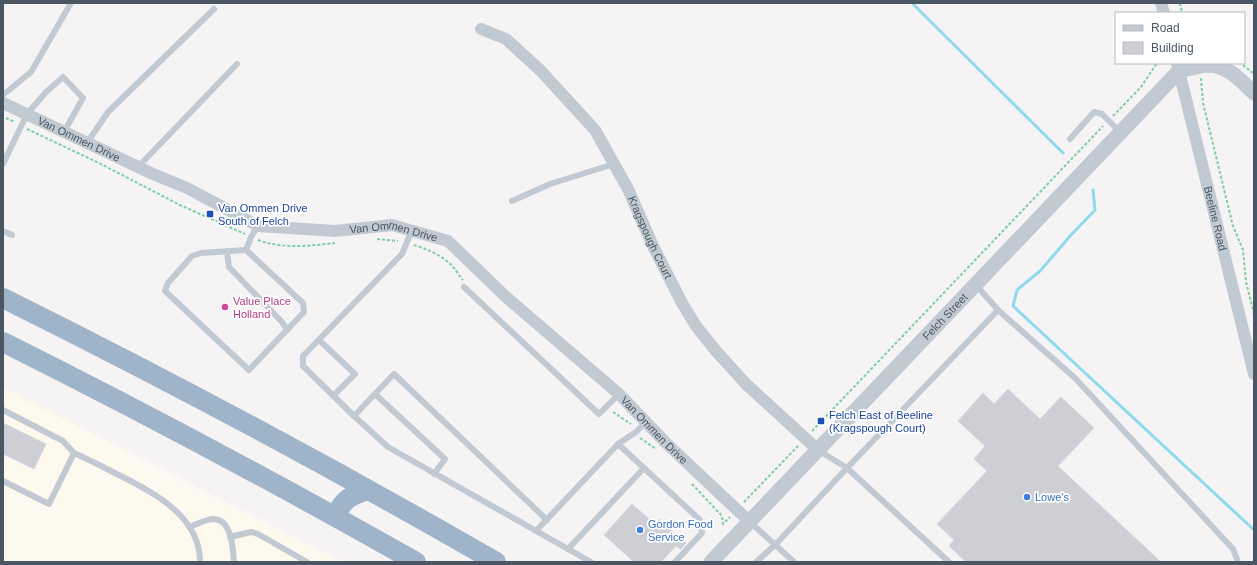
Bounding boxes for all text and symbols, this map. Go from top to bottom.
legend [1115,12,1245,64]
text: Road [1151,21,1180,35]
text: Building [1151,41,1194,55]
street label: Van Ommen Drive [36,114,122,164]
street label: Beeline Road [1202,185,1229,252]
street label: Kragspough Court [626,194,674,280]
place label: Van Ommen Drive South of Felch [218,202,308,227]
marker: Van Ommen Drive South of Felch [205,209,215,219]
street label: Van Ommen Drive [349,218,439,244]
street label: Felch Street [920,291,970,342]
place label: Value Place Holland [233,295,291,320]
marker: Value Place Holland [220,302,230,312]
street label: Van Ommen Drive [619,394,690,466]
place label: Felch East of Beeline (Kragspough Court) [829,409,933,434]
marker: Felch East of Beeline (Kragspough Court) [816,416,826,426]
place label: Lowe's [1035,491,1069,503]
marker: Lowe's [1022,492,1032,502]
place label: Gordon Food Service [648,518,713,543]
marker: Gordon Food Service [635,525,645,535]

